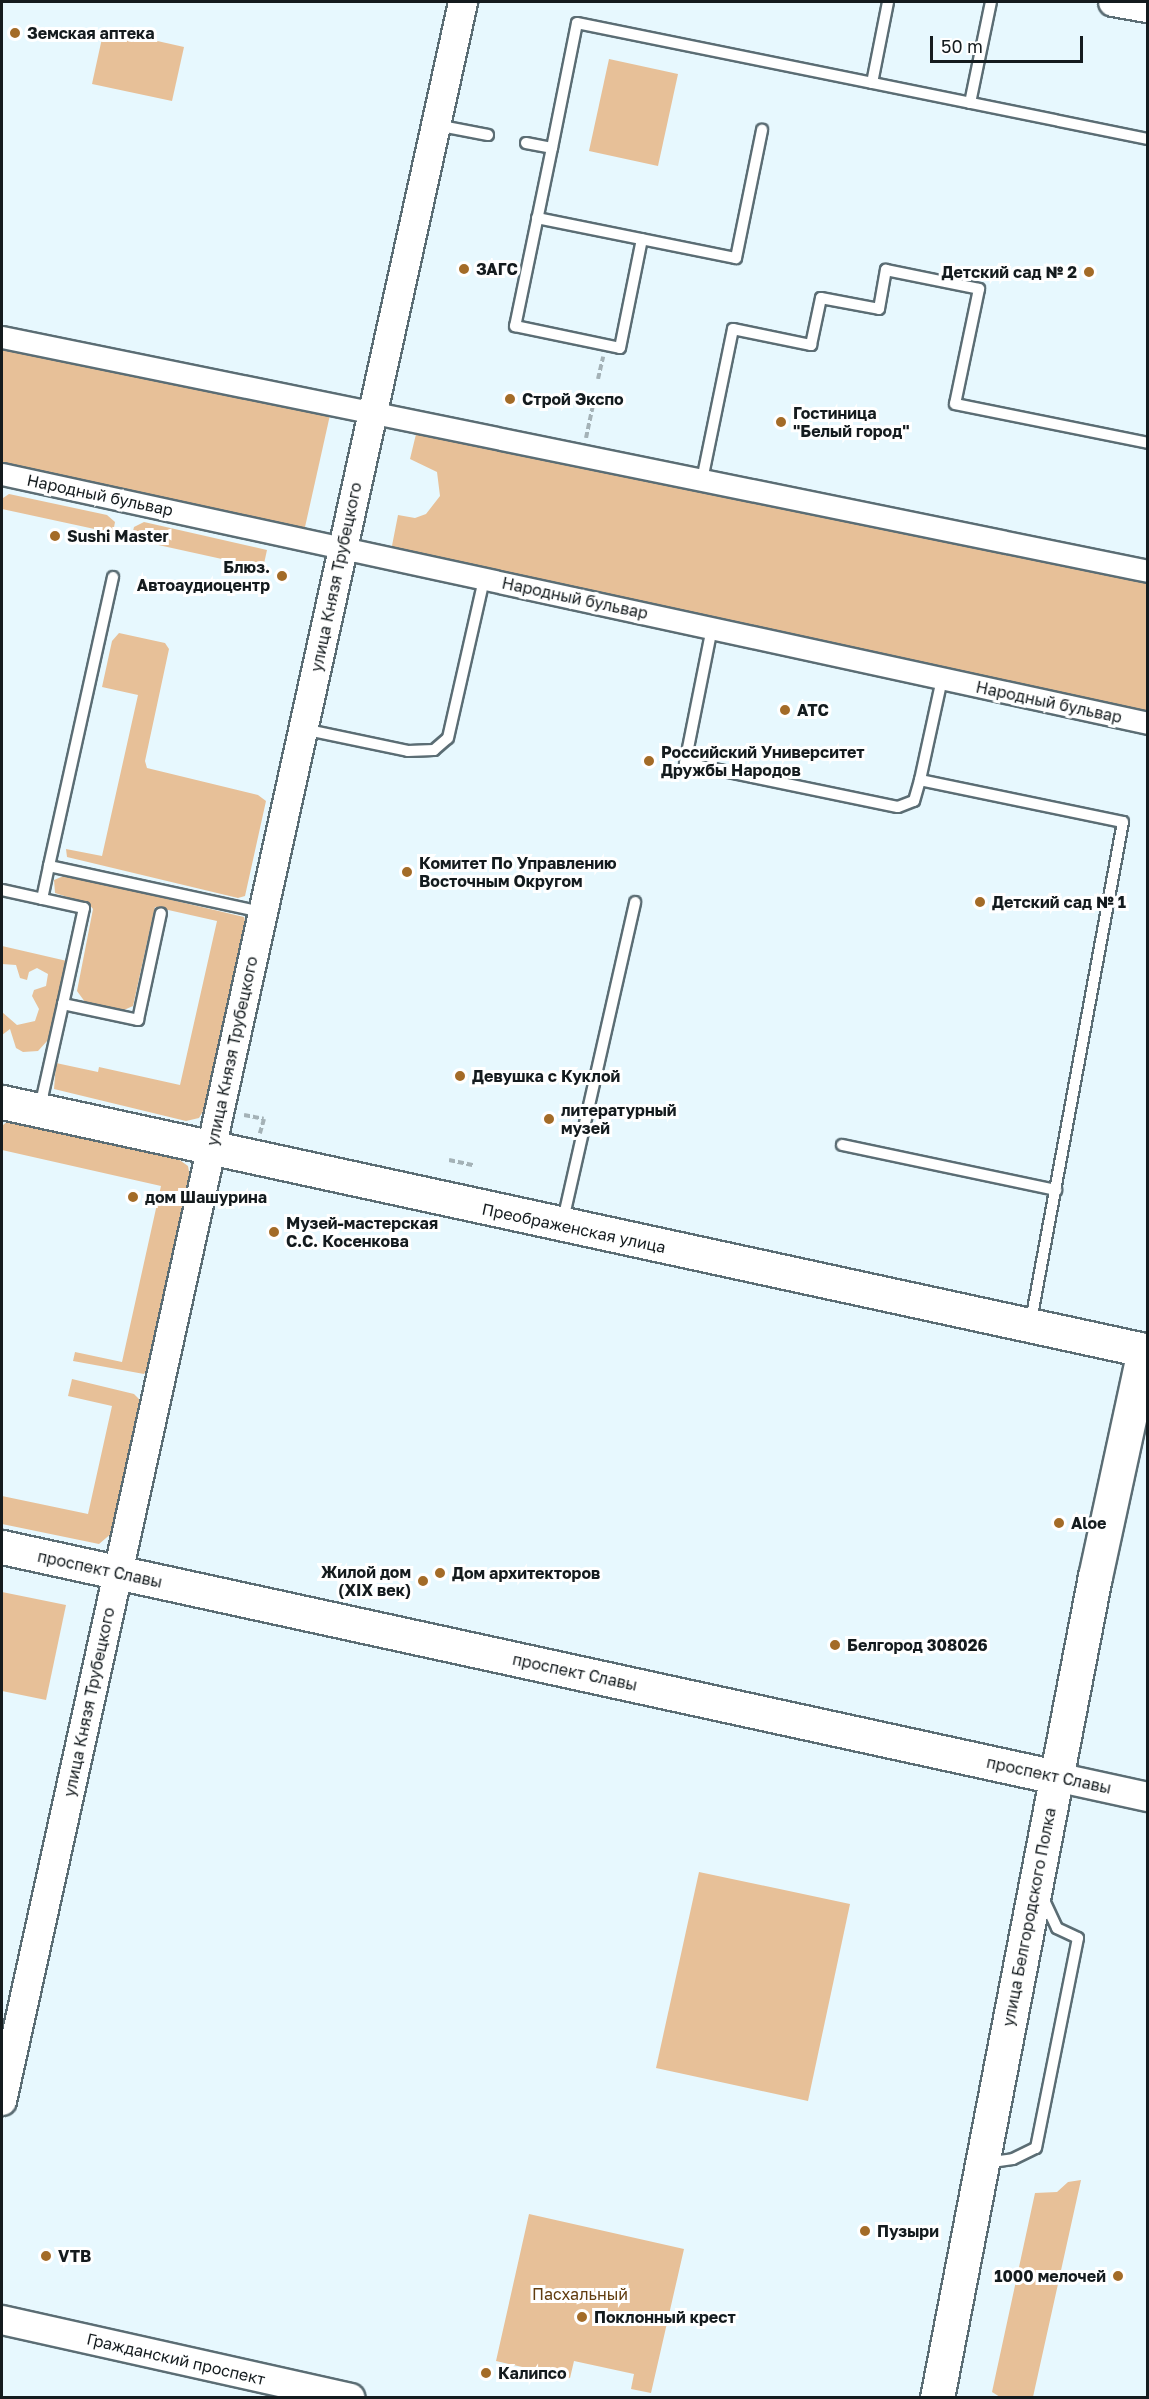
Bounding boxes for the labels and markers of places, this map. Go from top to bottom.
place label: Земская аптека [27,23,154,43]
marker: Земская аптека [8,26,22,40]
place label: ЗАГС [476,259,518,279]
marker: ЗАГС [457,262,471,276]
place label: Детский сад № 2 [942,262,1077,282]
marker: Детский сад № 2 [1082,265,1096,279]
place label: Строй Экспо [522,389,624,409]
marker: Строй Экспо [503,392,517,406]
place label: Гостиница "Белый город" [793,403,909,441]
marker: Гостиница "Белый город" [774,415,788,429]
place label: Sushi Master [67,526,169,546]
marker: Sushi Master [48,529,62,543]
place label: Блюз. Автоаудиоцентр [137,557,270,595]
marker: Блюз. Автоаудиоцентр [275,569,289,583]
place label: АТС [797,700,829,720]
marker: АТС [778,703,792,717]
place label: Российский Университет Дружбы Народов [661,742,865,780]
marker: Российский Университет Дружбы Народов [642,754,656,768]
place label: Комитет По Управлению Восточным Округом [419,853,617,891]
marker: Комитет По Управлению Восточным Округом [400,865,414,879]
place label: Детский сад № 1 [992,892,1126,912]
marker: Детский сад № 1 [973,895,987,909]
place label: Девушка с Куклой [472,1066,620,1086]
marker: Девушка с Куклой [453,1069,467,1083]
place label: литературный музей [561,1100,677,1138]
marker: литературный музей [542,1112,556,1126]
place label: дом Шашурина [145,1187,267,1207]
marker: дом Шашурина [126,1190,140,1204]
place label: Музей-мастерская С.С. Косенкова [286,1213,438,1251]
marker: Музей-мастерская С.С. Косенкова [267,1225,281,1239]
place label: Aloe [1071,1513,1107,1533]
marker: Aloe [1052,1516,1066,1530]
place label: Жилой дом (XIX век) [321,1562,411,1600]
place label: Дом архитекторов [452,1563,600,1583]
marker: Дом архитекторов [433,1566,447,1580]
marker: Жилой дом (XIX век) [416,1574,430,1588]
place label: Белгород 308026 [847,1635,988,1655]
marker: Белгород 308026 [828,1638,842,1652]
place label: Пузыри [877,2221,939,2241]
marker: Пузыри [858,2224,872,2238]
place label: VTB [58,2246,91,2266]
marker: VTB [39,2249,53,2263]
place label: 1000 мелочей [994,2266,1106,2286]
marker: 1000 мелочей [1111,2269,1125,2283]
place label: Поклонный крест [594,2307,736,2327]
marker: Поклонный крест [575,2310,589,2324]
place label: Калипсо [498,2363,567,2383]
marker: Калипсо [479,2366,493,2380]

